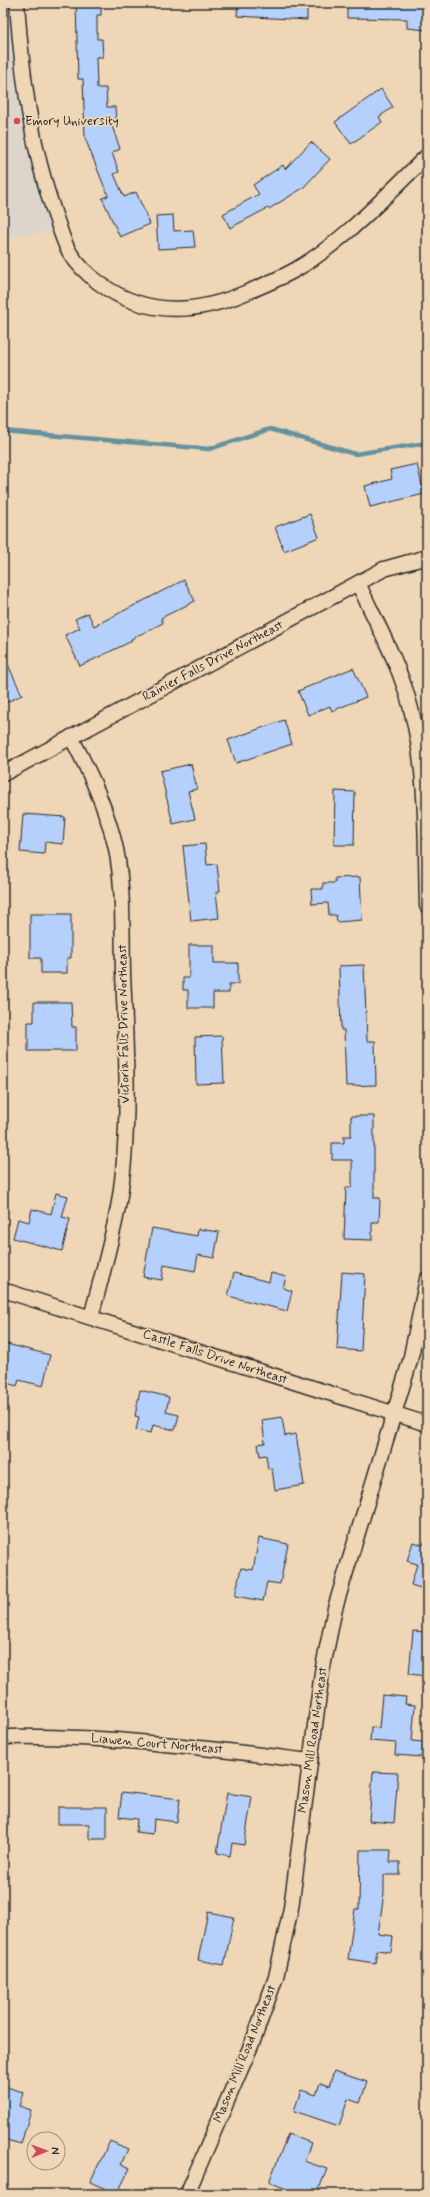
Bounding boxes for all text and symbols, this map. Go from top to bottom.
place label: Emory University [25,113,119,130]
marker: Emory University [12,116,22,126]
street label: Rainier Falls Drive Northeast [140,617,286,705]
street label: Victoria Falls Drive Northeast [114,944,134,1104]
street label: Castle Falls Drive Northeast [140,1326,290,1388]
street label: Mason Mill Road Northeast [294,1666,332,1814]
street label: Liawen Court Northeast [90,1730,224,1758]
street label: Mason Mill Road Northeast [210,1983,280,2125]
north arrow [26,2131,66,2171]
text: N [48,2147,62,2155]

